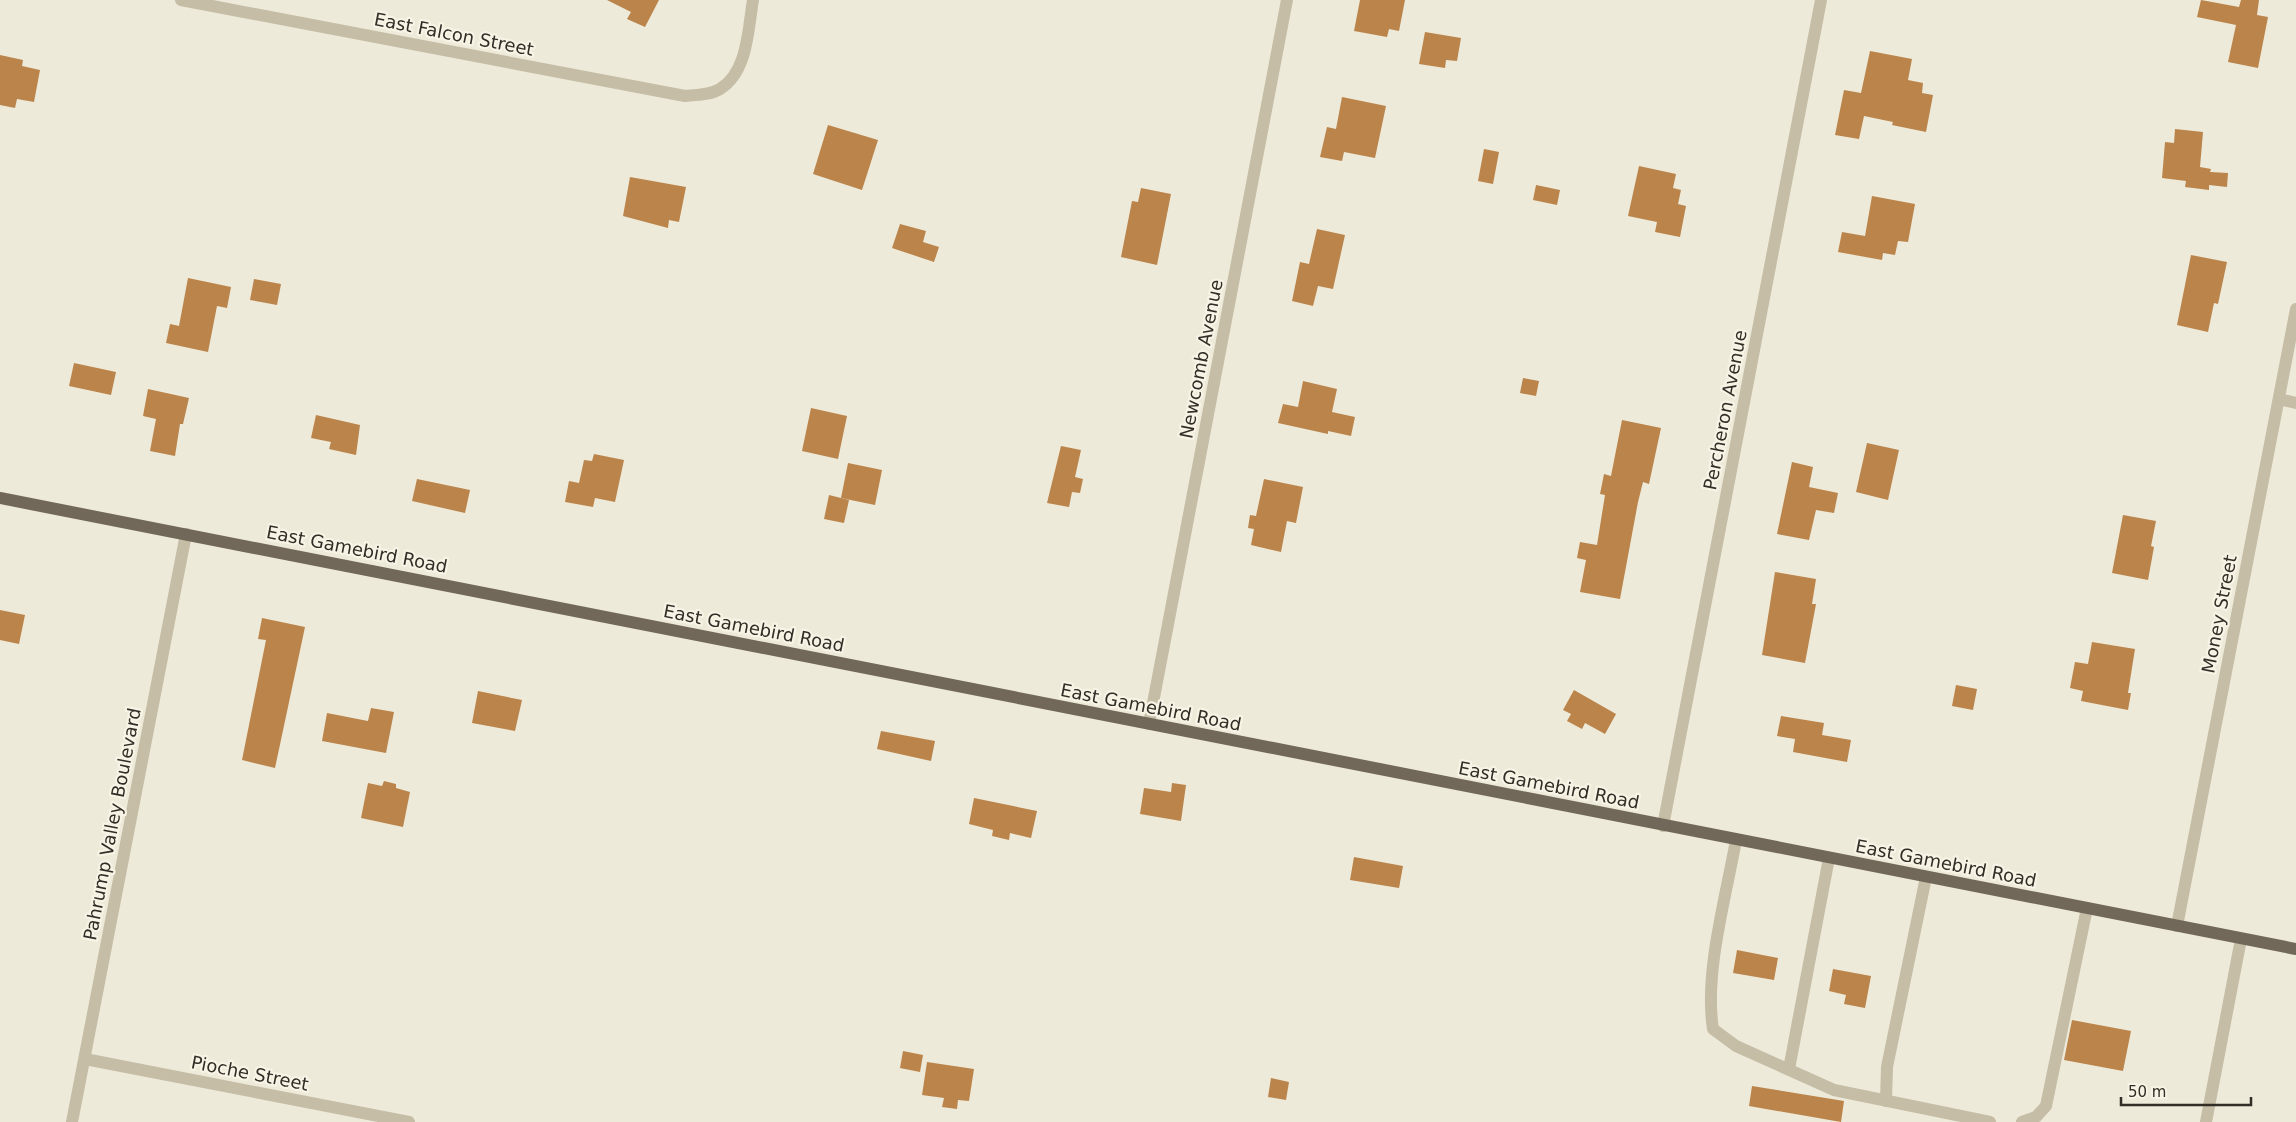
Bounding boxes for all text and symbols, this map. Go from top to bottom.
street label: East Falcon Street [372,8,536,60]
street label: Newcomb Avenue [1175,278,1227,440]
street label: Percheron Avenue [1699,328,1751,492]
street label: East Gamebird Road [265,521,449,577]
street label: Money Street [2197,553,2241,675]
street label: East Gamebird Road [662,600,846,656]
street label: East Gamebird Road [1059,679,1243,735]
street label: Pahrump Valley Boulevard [79,706,145,942]
street label: East Gamebird Road [1457,757,1641,813]
street label: East Gamebird Road [1854,835,2038,891]
street label: Pioche Street [189,1051,311,1095]
scale bar [2121,1074,2251,1106]
text: 50 m [2128,1083,2166,1101]

